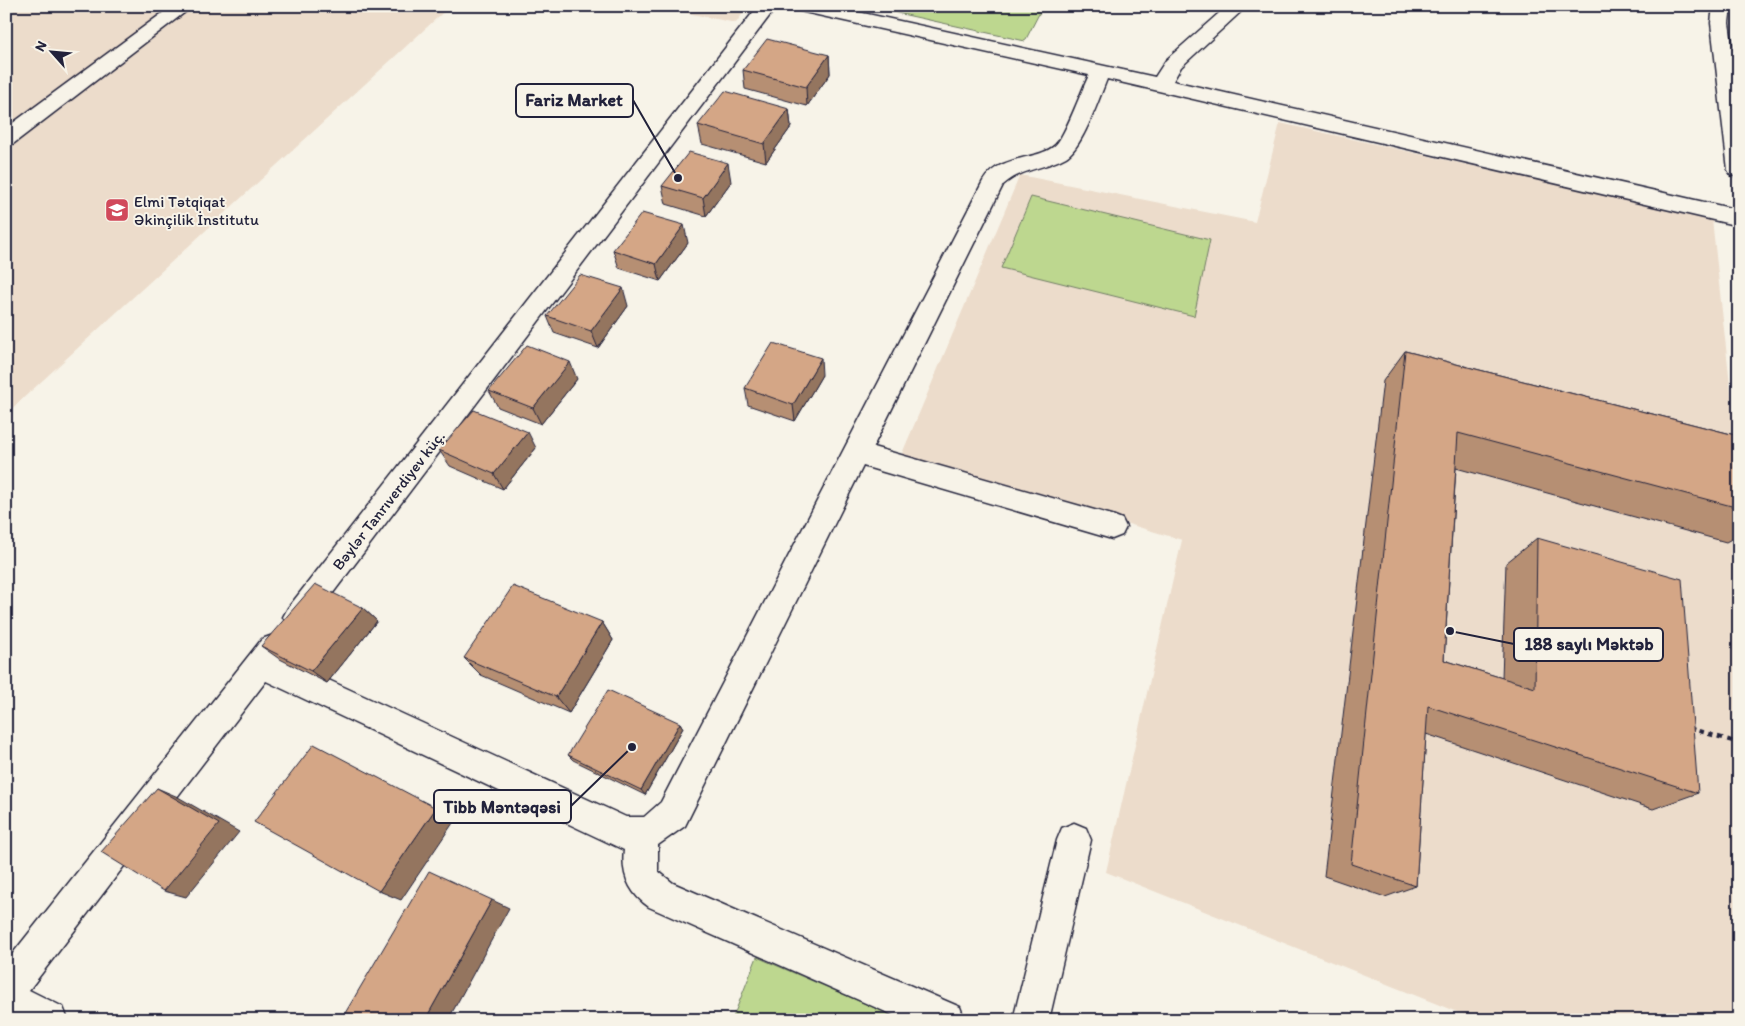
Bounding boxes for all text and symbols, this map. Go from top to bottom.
north arrow [28,28,78,78]
text: N [31,38,51,54]
callout: Fariz Market [516,84,633,117]
text: Fariz Market [525,89,623,111]
place label: Elmi Tətqiqat Əkinçilik İnstitutu [134,192,259,229]
school or university icon: Elmi Tətqiqat Əkinçilik İnstitutu [104,197,130,223]
street label: Bəylər Tanrıverdiyev küç. [328,427,449,574]
callout: 188 saylı Məktəb [1514,628,1663,661]
text: 188 saylı Məktəb [1524,633,1654,655]
callout: Tibb Məntəqəsi [434,790,571,823]
text: Tibb Məntəqəsi [442,796,561,818]

